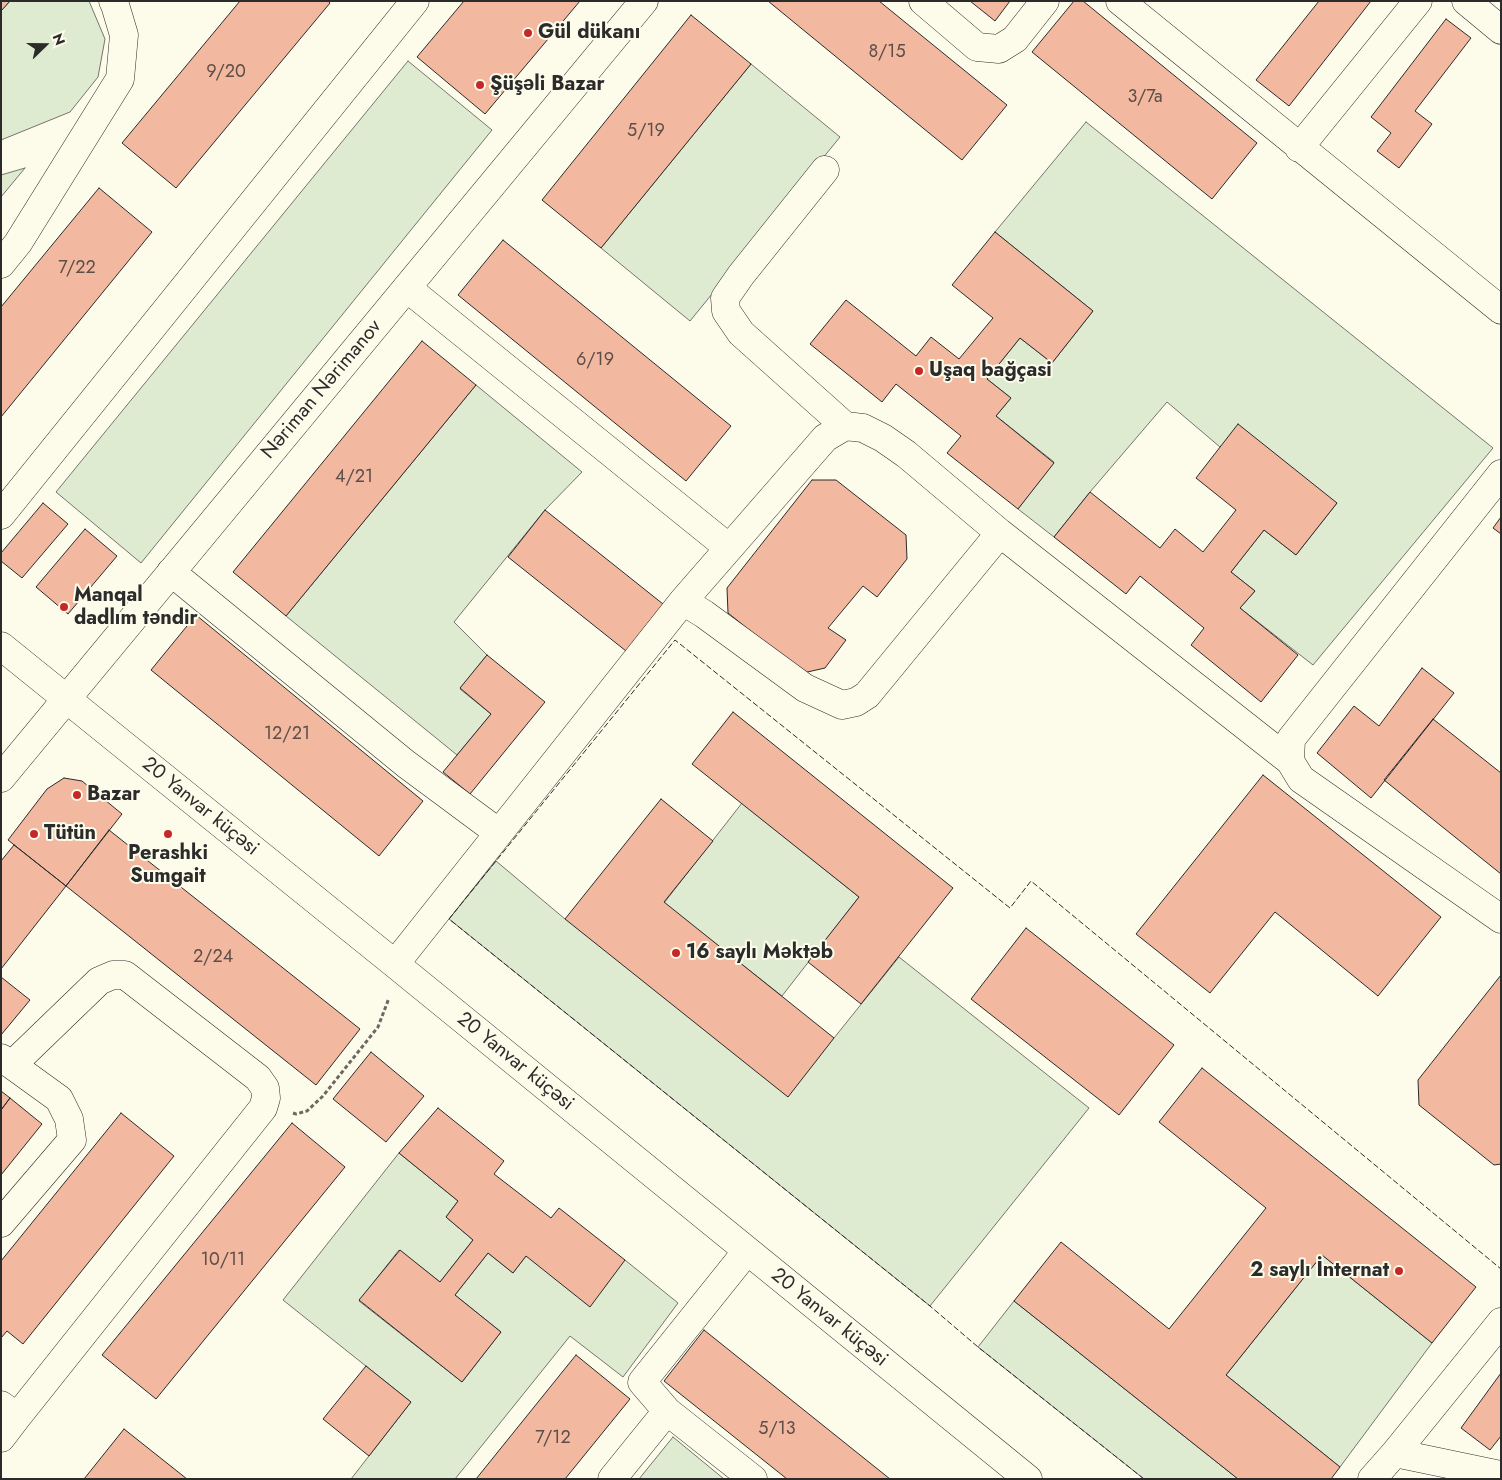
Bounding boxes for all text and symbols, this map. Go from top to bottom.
north arrow [20,20,70,70]
place label: Gül dükanı [538,21,640,45]
marker: Gül dükanı [522,27,534,39]
text: N [48,30,70,48]
house number: 8/15 [868,42,906,64]
house number: 9/20 [206,62,246,84]
place label: Şüşəli Bazar [490,73,605,97]
marker: Şüşəli Bazar [474,79,486,91]
house number: 3/7a [1127,87,1163,109]
house number: 5/19 [627,121,665,143]
house number: 7/22 [58,258,96,280]
street label: Nəriman Nərimanov [257,316,387,464]
house number: 6/19 [576,350,614,372]
place label: Uşaq bağçasi [929,359,1052,383]
marker: Uşaq bağçasi [913,365,925,377]
house number: 4/21 [335,467,373,489]
place label: Manqal dadlım təndir [74,584,198,631]
marker: Manqal dadlım təndir [58,601,70,613]
house number: 12/21 [264,724,310,746]
street label: 20 Yanvar küçəsi [137,753,263,861]
place label: Bazar [87,783,140,807]
marker: Bazar [71,789,83,801]
place label: Tütün [44,822,96,846]
marker: Tütün [28,828,40,840]
marker: Perashki Sumgait [162,828,174,840]
place label: Perashki Sumgait [128,842,208,889]
place label: 16 saylı Məktəb [686,941,833,965]
house number: 2/24 [193,947,233,969]
marker: 16 saylı Məktəb [670,947,682,959]
street label: 20 Yanvar küçəsi [452,1008,578,1116]
house number: 10/11 [201,1250,245,1272]
place label: 2 saylı İnternat [1250,1259,1389,1283]
street label: 20 Yanvar küçəsi [766,1264,892,1372]
marker: 2 saylı İnternat [1393,1265,1405,1277]
house number: 5/13 [758,1419,796,1441]
house number: 7/12 [535,1428,571,1450]

